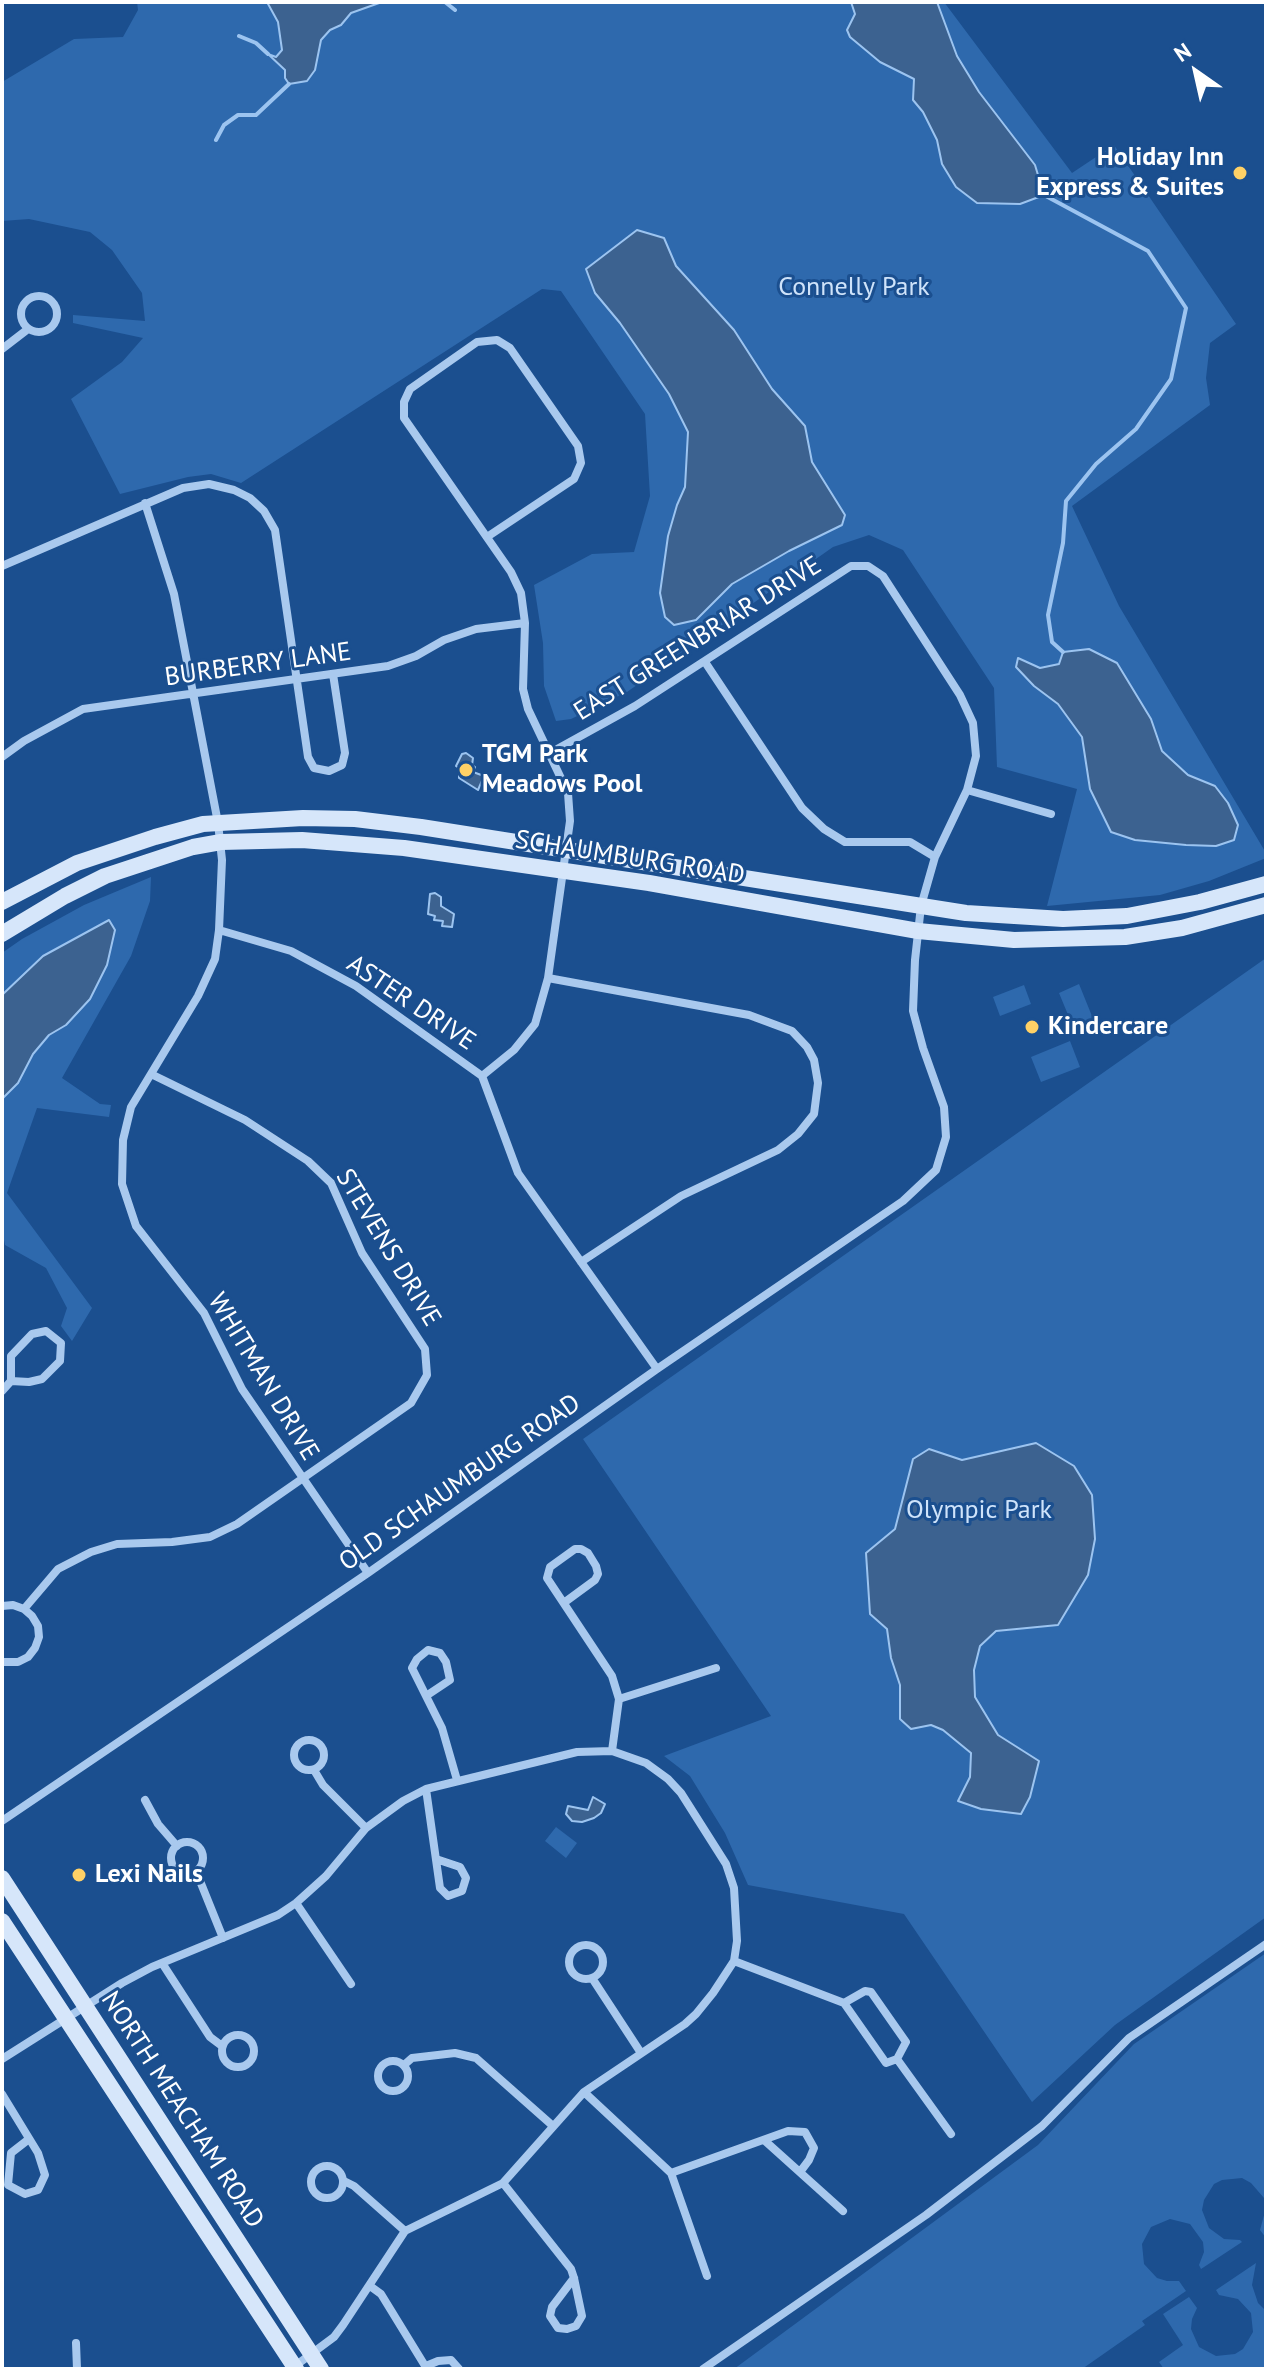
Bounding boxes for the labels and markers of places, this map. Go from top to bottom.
place label: Holiday Inn Express & Suites [1036,142,1224,204]
marker: Holiday Inn Express & Suites [1231,164,1249,182]
place label: TGM Park Meadows Pool [482,739,642,800]
marker: TGM Park Meadows Pool [457,761,475,779]
place label: Kindercare [1048,1011,1168,1043]
marker: Kindercare [1023,1018,1041,1036]
place label: Lexi Nails [95,1859,203,1891]
marker: Lexi Nails [70,1866,88,1884]

